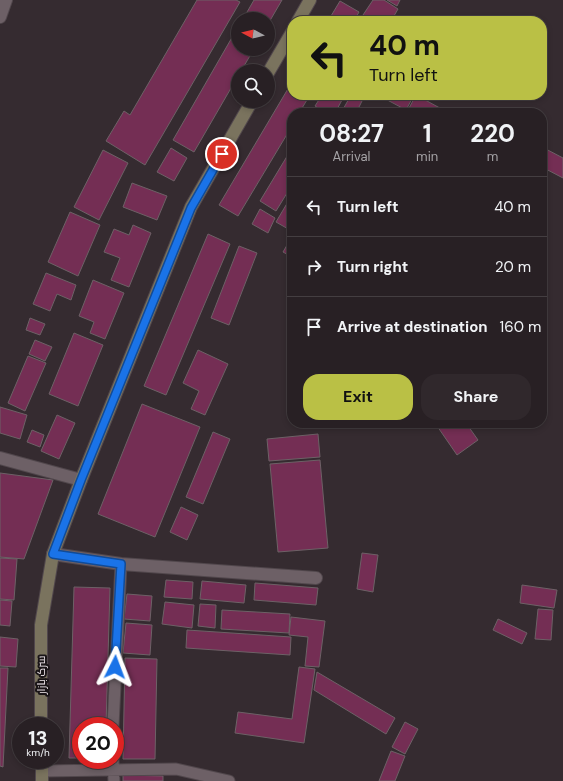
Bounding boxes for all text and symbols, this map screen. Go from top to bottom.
north arrow [231,12,275,56]
map controls [231,12,275,108]
text: 40 m [369,27,440,64]
icon: left [303,32,355,84]
text: Turn left [369,63,438,87]
button: search [231,64,275,108]
text: 08:27 [319,118,384,149]
text: 1 [423,118,432,149]
text: 220 [470,118,515,149]
pin [205,137,239,171]
icon: arrive [211,143,233,165]
text: Arrival [333,148,370,165]
text: min [416,148,438,165]
text: m [487,148,498,165]
icon: left [303,196,325,218]
text: Turn left [337,197,398,217]
text: 40 m [494,197,531,217]
icon: right [303,256,325,278]
text: Turn right [337,257,408,277]
text: 20 m [495,257,531,277]
icon: arrive [303,316,325,338]
text: Arrive at destination [337,317,488,337]
text: 160 m [500,317,541,337]
button: Exit [303,374,413,420]
button: Share [421,374,531,420]
position arrow [94,646,136,688]
street label: سرک بازار [34,656,48,695]
speed limit sign: 20 [72,717,124,769]
text: 13 [28,725,48,751]
text: km/h [26,746,50,759]

